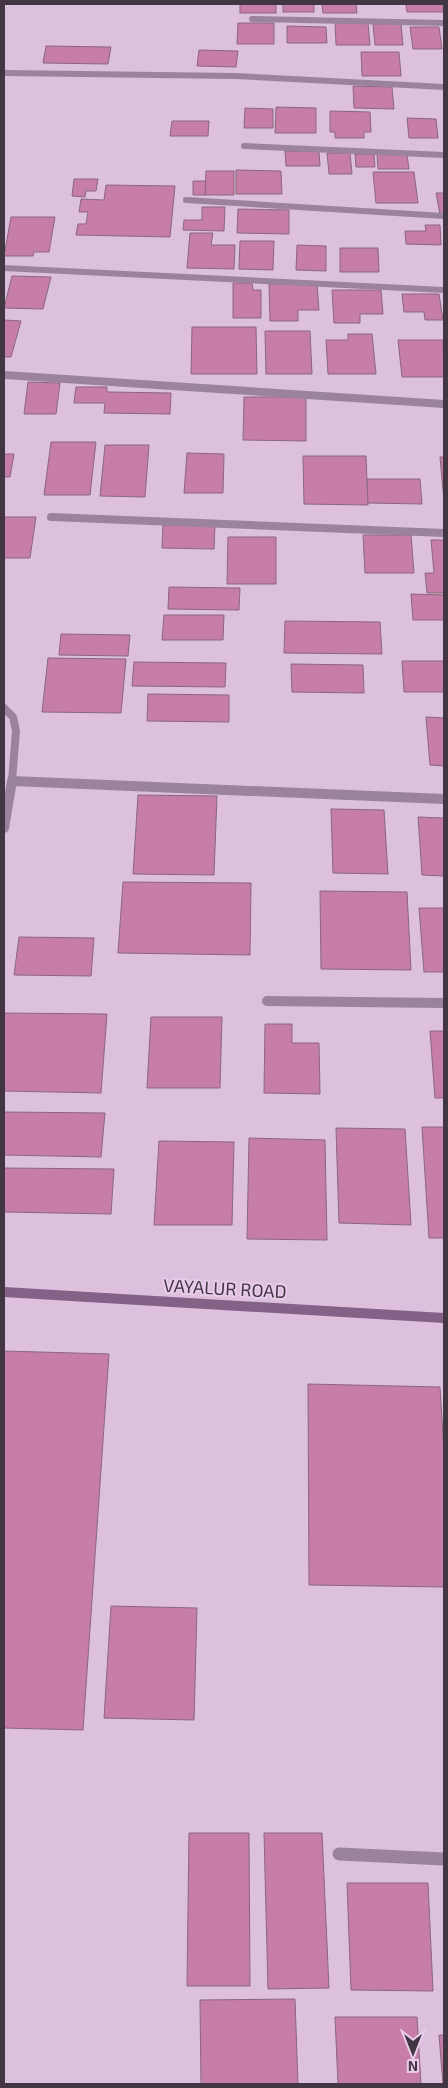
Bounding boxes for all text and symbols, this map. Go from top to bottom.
street label: VAYALUR ROAD [163,1274,287,1302]
north arrow [388,2028,438,2078]
text: N [408,2058,418,2075]

